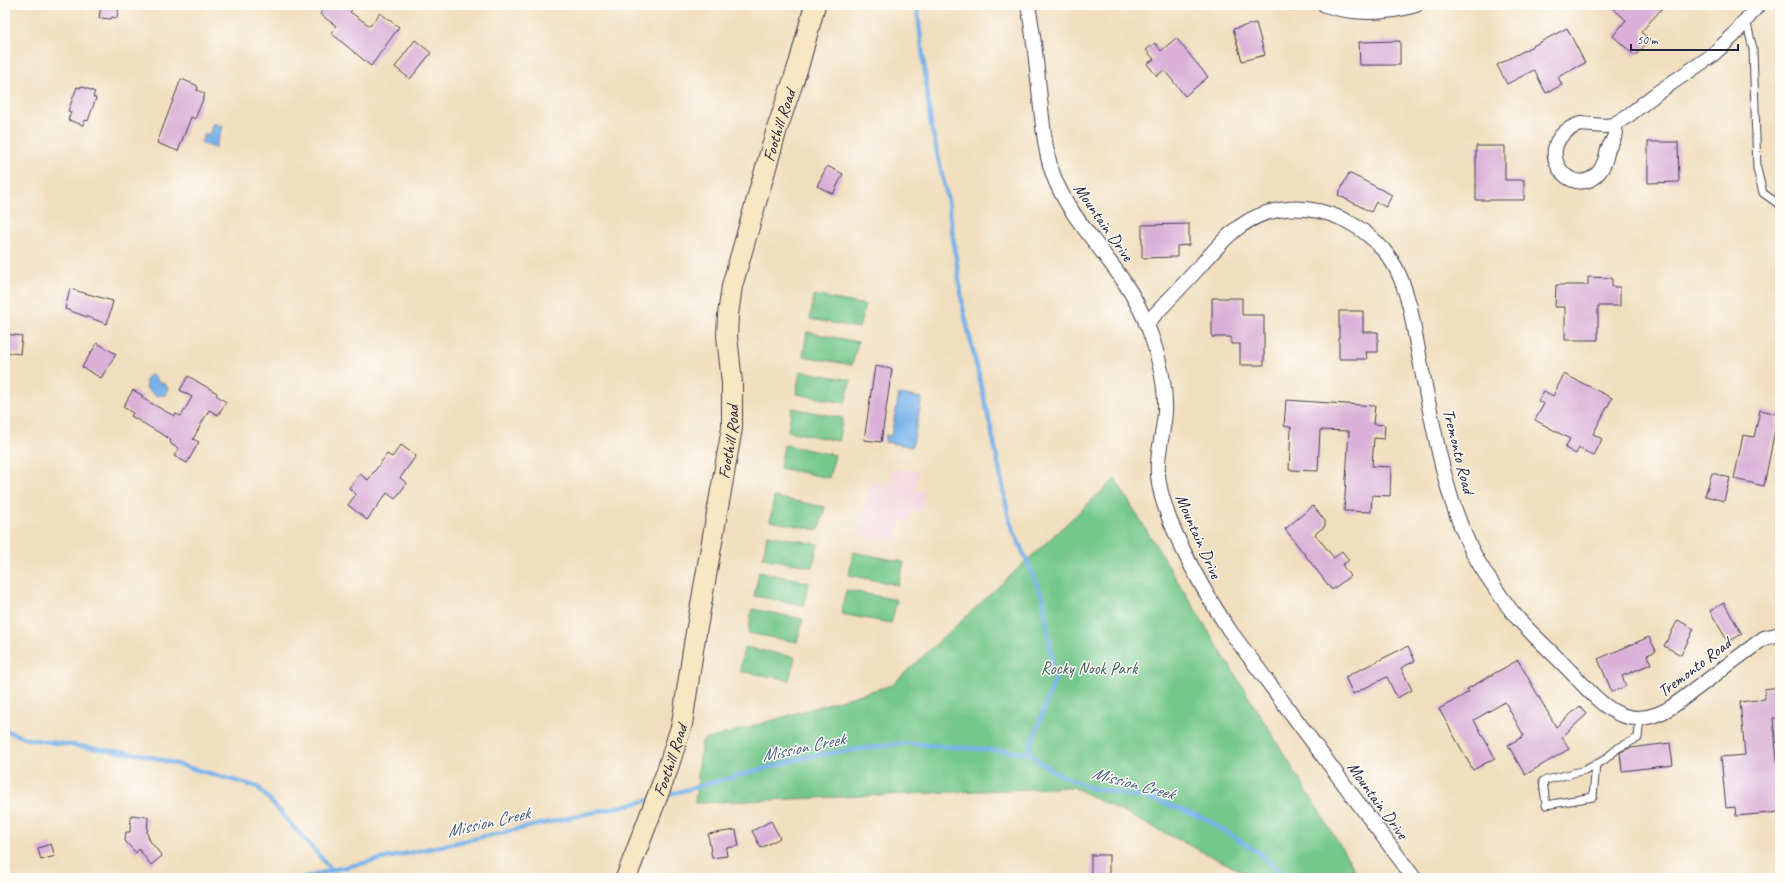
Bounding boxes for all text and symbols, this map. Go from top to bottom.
scale bar [1631,26,1738,52]
text: 50 m [1637,32,1659,48]
street label: Foothill Road [758,84,802,164]
street label: Mountain Drive [1069,179,1139,266]
street label: Foothill Road [713,402,744,480]
street label: Tremonto Road [1438,407,1480,499]
street label: Mountain Drive [1171,491,1227,583]
street label: Tremonto Road [1654,631,1738,702]
park label: Rocky Nook Park [1041,658,1139,679]
street label: Foothill Road [648,719,693,799]
water label: Mission Creek [760,727,850,767]
street label: Mountain Drive [1343,758,1413,844]
water label: Mission Creek [1089,761,1180,805]
water label: Mission Creek [444,801,535,842]

